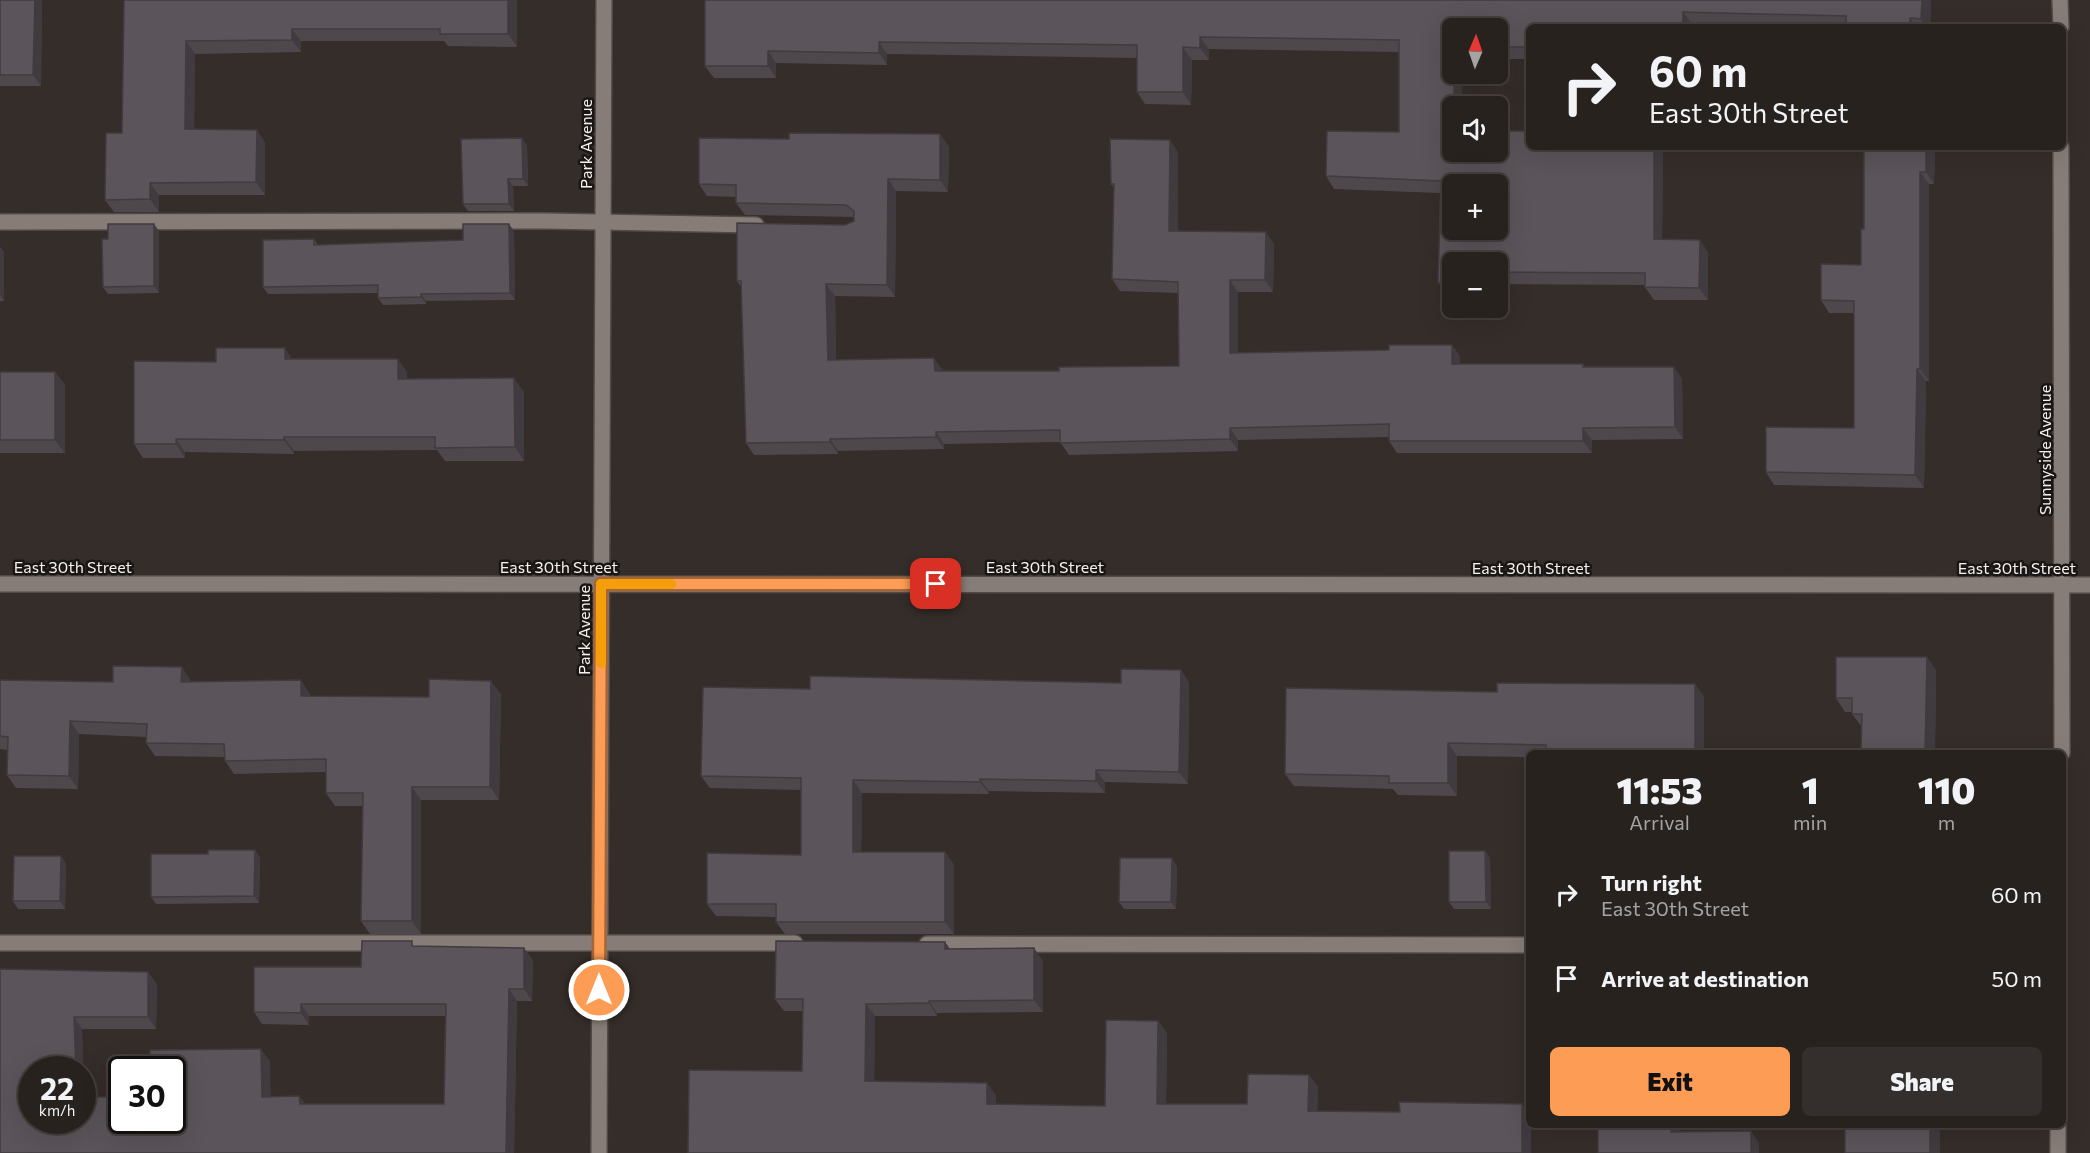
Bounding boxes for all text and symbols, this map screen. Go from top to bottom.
north arrow [1442,18,1508,84]
map controls [1442,18,1508,318]
text: 60 m [1649,44,1748,96]
icon: right [1550,48,1628,126]
button: sound [1442,96,1508,162]
text: East 30th Street [1649,96,1849,129]
street label: Park Avenue [576,99,595,189]
button: + [1442,174,1508,240]
button: − [1442,252,1508,318]
street label: Sunnyside Avenue [2035,385,2054,515]
street label: East 30th Street [14,557,133,576]
street label: East 30th Street [500,557,619,576]
street label: East 30th Street [986,557,1105,576]
pin [910,558,961,609]
street label: East 30th Street [1472,558,1591,577]
street label: East 30th Street [1958,558,2077,577]
icon: arrive [919,567,952,600]
street label: Park Avenue [574,585,593,675]
text: 11:53 [1617,767,1703,811]
text: 1 [1802,767,1819,811]
text: 110 [1918,767,1975,811]
text: Arrival [1629,810,1690,834]
text: min [1793,810,1827,834]
text: m [1938,810,1955,834]
text: Turn right [1601,869,1702,896]
icon: right [1550,878,1583,911]
text: 60 m [1991,881,2042,908]
text: East 30th Street [1601,896,1749,920]
position arrow [567,958,631,1022]
icon: arrive [1550,962,1583,995]
text: Arrive at destination [1601,965,1809,992]
text: 50 m [1992,965,2042,992]
button: Exit [1550,1047,1790,1116]
button: Share [1802,1047,2042,1116]
speed limit sign: 30 [108,1056,186,1134]
text: 22 [40,1069,74,1106]
text: km/h [39,1101,75,1119]

